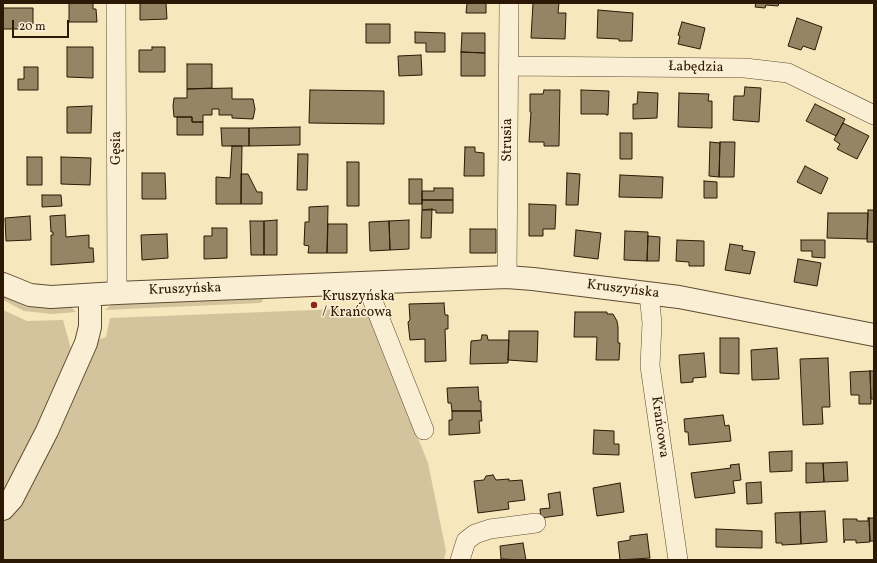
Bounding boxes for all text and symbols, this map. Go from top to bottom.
scale bar [14,12,71,38]
text: 20 m [19,19,46,35]
street label: Łabędzia [668,59,724,77]
street label: Strusia [500,118,516,162]
street label: Gęsia [109,131,125,165]
street label: Kruszyńska [586,277,660,303]
street label: Kruszyńska [148,280,222,300]
place label: Kruszyńska / Krańcowa [322,289,395,322]
marker: Kruszyńska / Krańcowa [309,300,319,310]
street label: Krańcowa [646,395,672,459]

